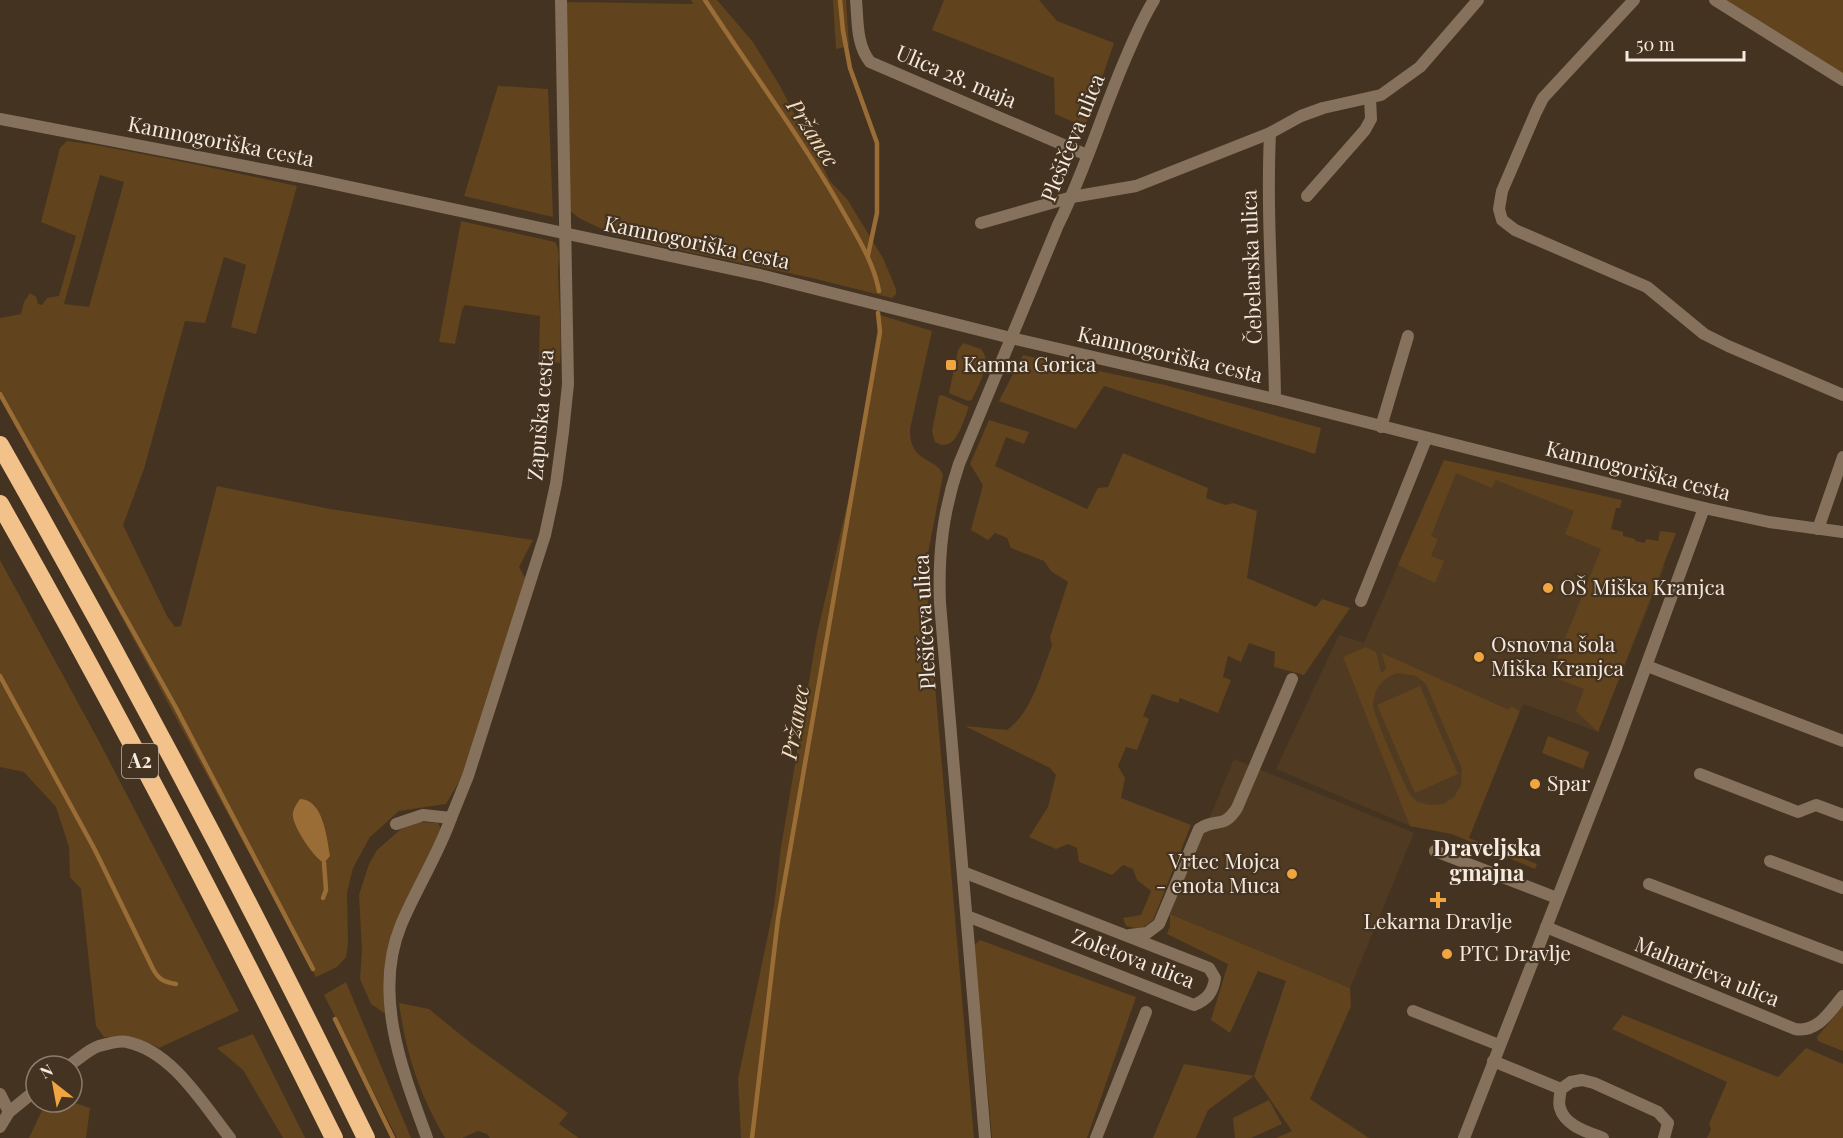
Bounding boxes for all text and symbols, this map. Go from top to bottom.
scale bar [1627,24,1744,62]
text: 50 m [1636,32,1675,56]
street label: Ulica 28. maja [892,37,1022,113]
street label: Plešičeva ulica [1033,69,1110,205]
water label: Pržanec [780,92,847,173]
street label: Kamnogoriška cesta [126,108,317,172]
street label: Čebelarska ulica [1233,189,1267,345]
street label: Kamnogoriška cesta [602,208,793,275]
street label: Kamnogoriška cesta [1075,318,1266,388]
street label: Zapuška cesta [519,348,559,482]
place label: Kamna Gorica [963,349,1097,377]
marker: Kamna Gorica [944,358,958,372]
street label: Kamnogoriška cesta [1543,433,1734,506]
street label: Plešičeva ulica [905,553,941,690]
place label: OŠ Miška Kranjca [1560,572,1726,600]
marker: OŠ Miška Kranjca [1541,581,1555,595]
place label: Osnovna šola Miška Kranjca [1491,629,1625,681]
marker: Osnovna šola Miška Kranjca [1472,650,1486,664]
water label: Pržanec [773,682,815,763]
road number: A2 [122,744,158,778]
place label: Spar [1547,768,1591,796]
marker: Spar [1528,777,1542,791]
district label: Draveljska gmajna [1433,832,1542,887]
place label: Vrtec Mojca - enota Muca [1156,846,1281,898]
marker: Vrtec Mojca - enota Muca [1285,867,1299,881]
marker: Lekarna Dravlje [1431,893,1445,907]
place label: Lekarna Dravlje [1364,906,1512,934]
street label: Zoletova ulica [1068,921,1200,994]
street label: Malnarjeva ulica [1631,928,1785,1012]
place label: PTC Dravlje [1459,938,1571,966]
marker: PTC Dravlje [1440,947,1454,961]
north arrow [24,1054,84,1114]
text: N [36,1059,57,1083]

